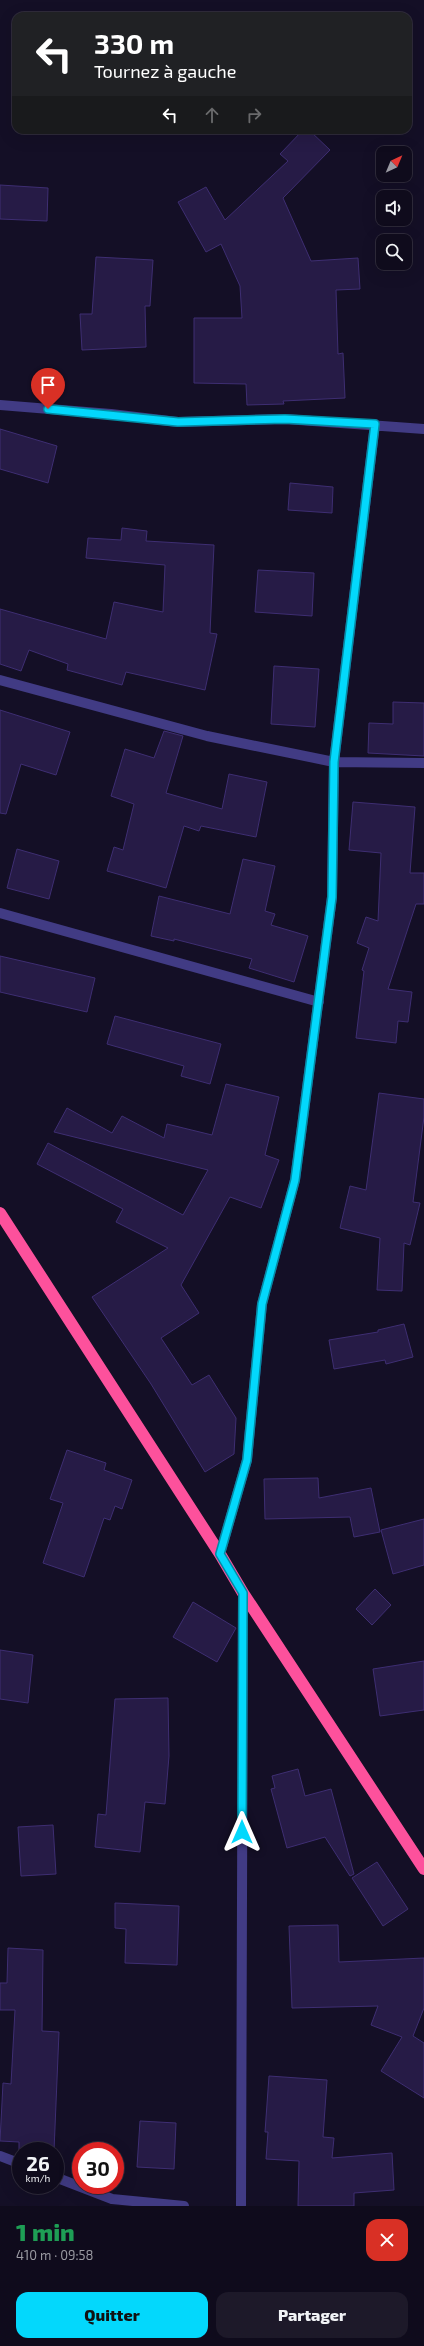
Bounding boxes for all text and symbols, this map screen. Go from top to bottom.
text: 330 m [94,26,174,60]
icon: left [28,28,80,80]
text: Tournez à gauche [94,60,236,82]
icon: left [159,104,181,126]
icon: ahead [201,104,223,126]
icon: right [243,104,265,126]
north arrow [376,146,412,182]
map controls [376,146,412,270]
button: sound [376,190,412,226]
button: search [376,234,412,270]
pin [31,368,65,409]
icon: arrive [37,374,59,396]
position arrow [221,1811,263,1853]
speed limit sign: 30 [72,2142,124,2194]
text: 26 [26,2151,50,2175]
text: km/h [26,2172,50,2184]
text: 1 min [16,2217,75,2246]
button: close [366,2219,408,2261]
text: 410 m · 09:58 [16,2247,93,2263]
button: Quitter [16,2292,208,2338]
button: Partager [216,2292,408,2338]

